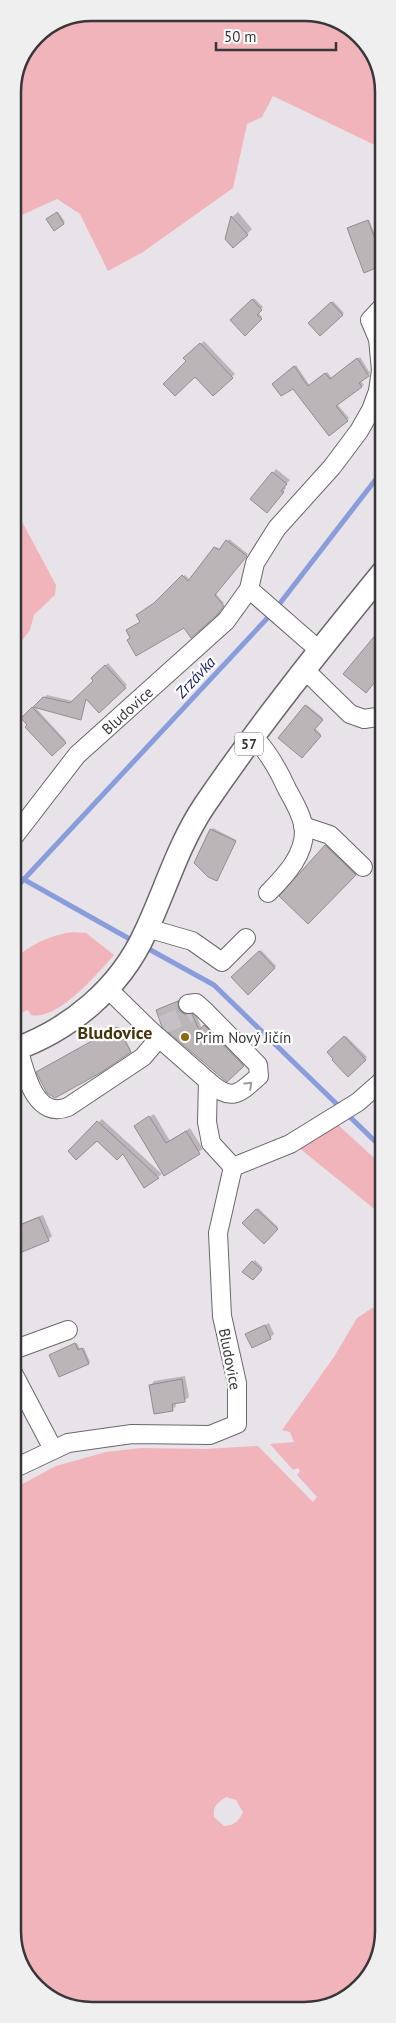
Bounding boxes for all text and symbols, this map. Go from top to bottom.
scale bar [216,20,336,52]
text: 50 m [224,27,257,46]
water label: Zrzávka [170,652,219,703]
street label: Bludovice [97,682,157,738]
road number: 57 [235,732,263,756]
district label: Bludovice [78,1021,152,1044]
place label: Prim Nový Jičín [195,1028,291,1047]
marker: Prim Nový Jičín [179,1031,191,1043]
one-way arrow [244,1082,253,1091]
street label: Bludovice [215,1327,245,1391]

